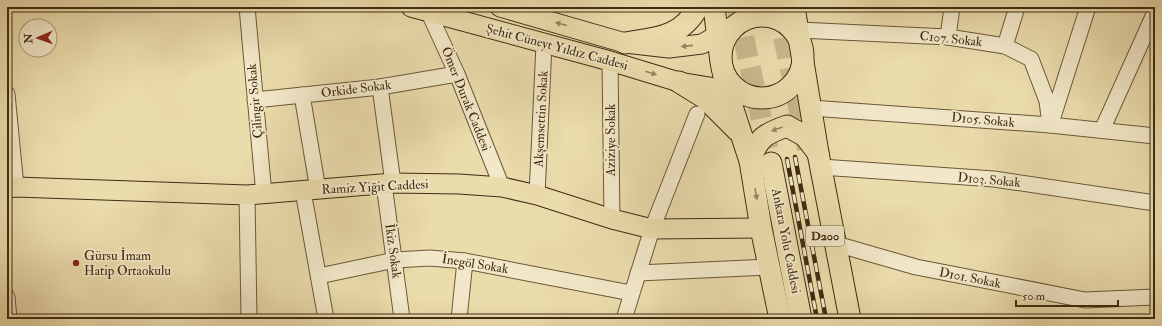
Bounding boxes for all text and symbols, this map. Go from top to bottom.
north arrow [18,18,58,58]
street label: Şehit Cüneyt Yıldız Caddesi [484,20,630,75]
one-way arrow [554,21,566,27]
street label: C107. Sokak [919,28,984,50]
text: N [22,32,35,44]
one-way arrow [681,42,693,49]
street label: Ömer Durak Caddesi [438,45,494,154]
street label: Çilingir Sokak [244,62,266,139]
street label: Akşemsettin Sokak [530,69,552,169]
one-way arrow [645,70,657,76]
street label: Orkide Sokak [320,77,393,101]
street label: Aziziye Sokak [603,103,620,177]
street label: D105. Sokak [951,109,1016,131]
one-way arrow [771,126,783,132]
street label: D103. Sokak [957,169,1022,191]
street label: Ramiz Yiğit Caddesi [321,176,429,198]
street label: Ankara Yolu Caddesi [768,186,804,296]
one-way arrow [753,188,759,200]
street label: İkiz Sokak [381,222,406,280]
road number: D200 [806,226,844,246]
place label: Gürsu İmam Hatip Ortaokulu [84,247,171,280]
street label: İnegöl Sokak [441,250,510,277]
marker: Gürsu İmam Hatip Ortaokulu [71,258,81,268]
street label: D101. Sokak [938,264,1003,292]
scale bar [1016,282,1118,308]
text: 50 m [1022,289,1046,304]

